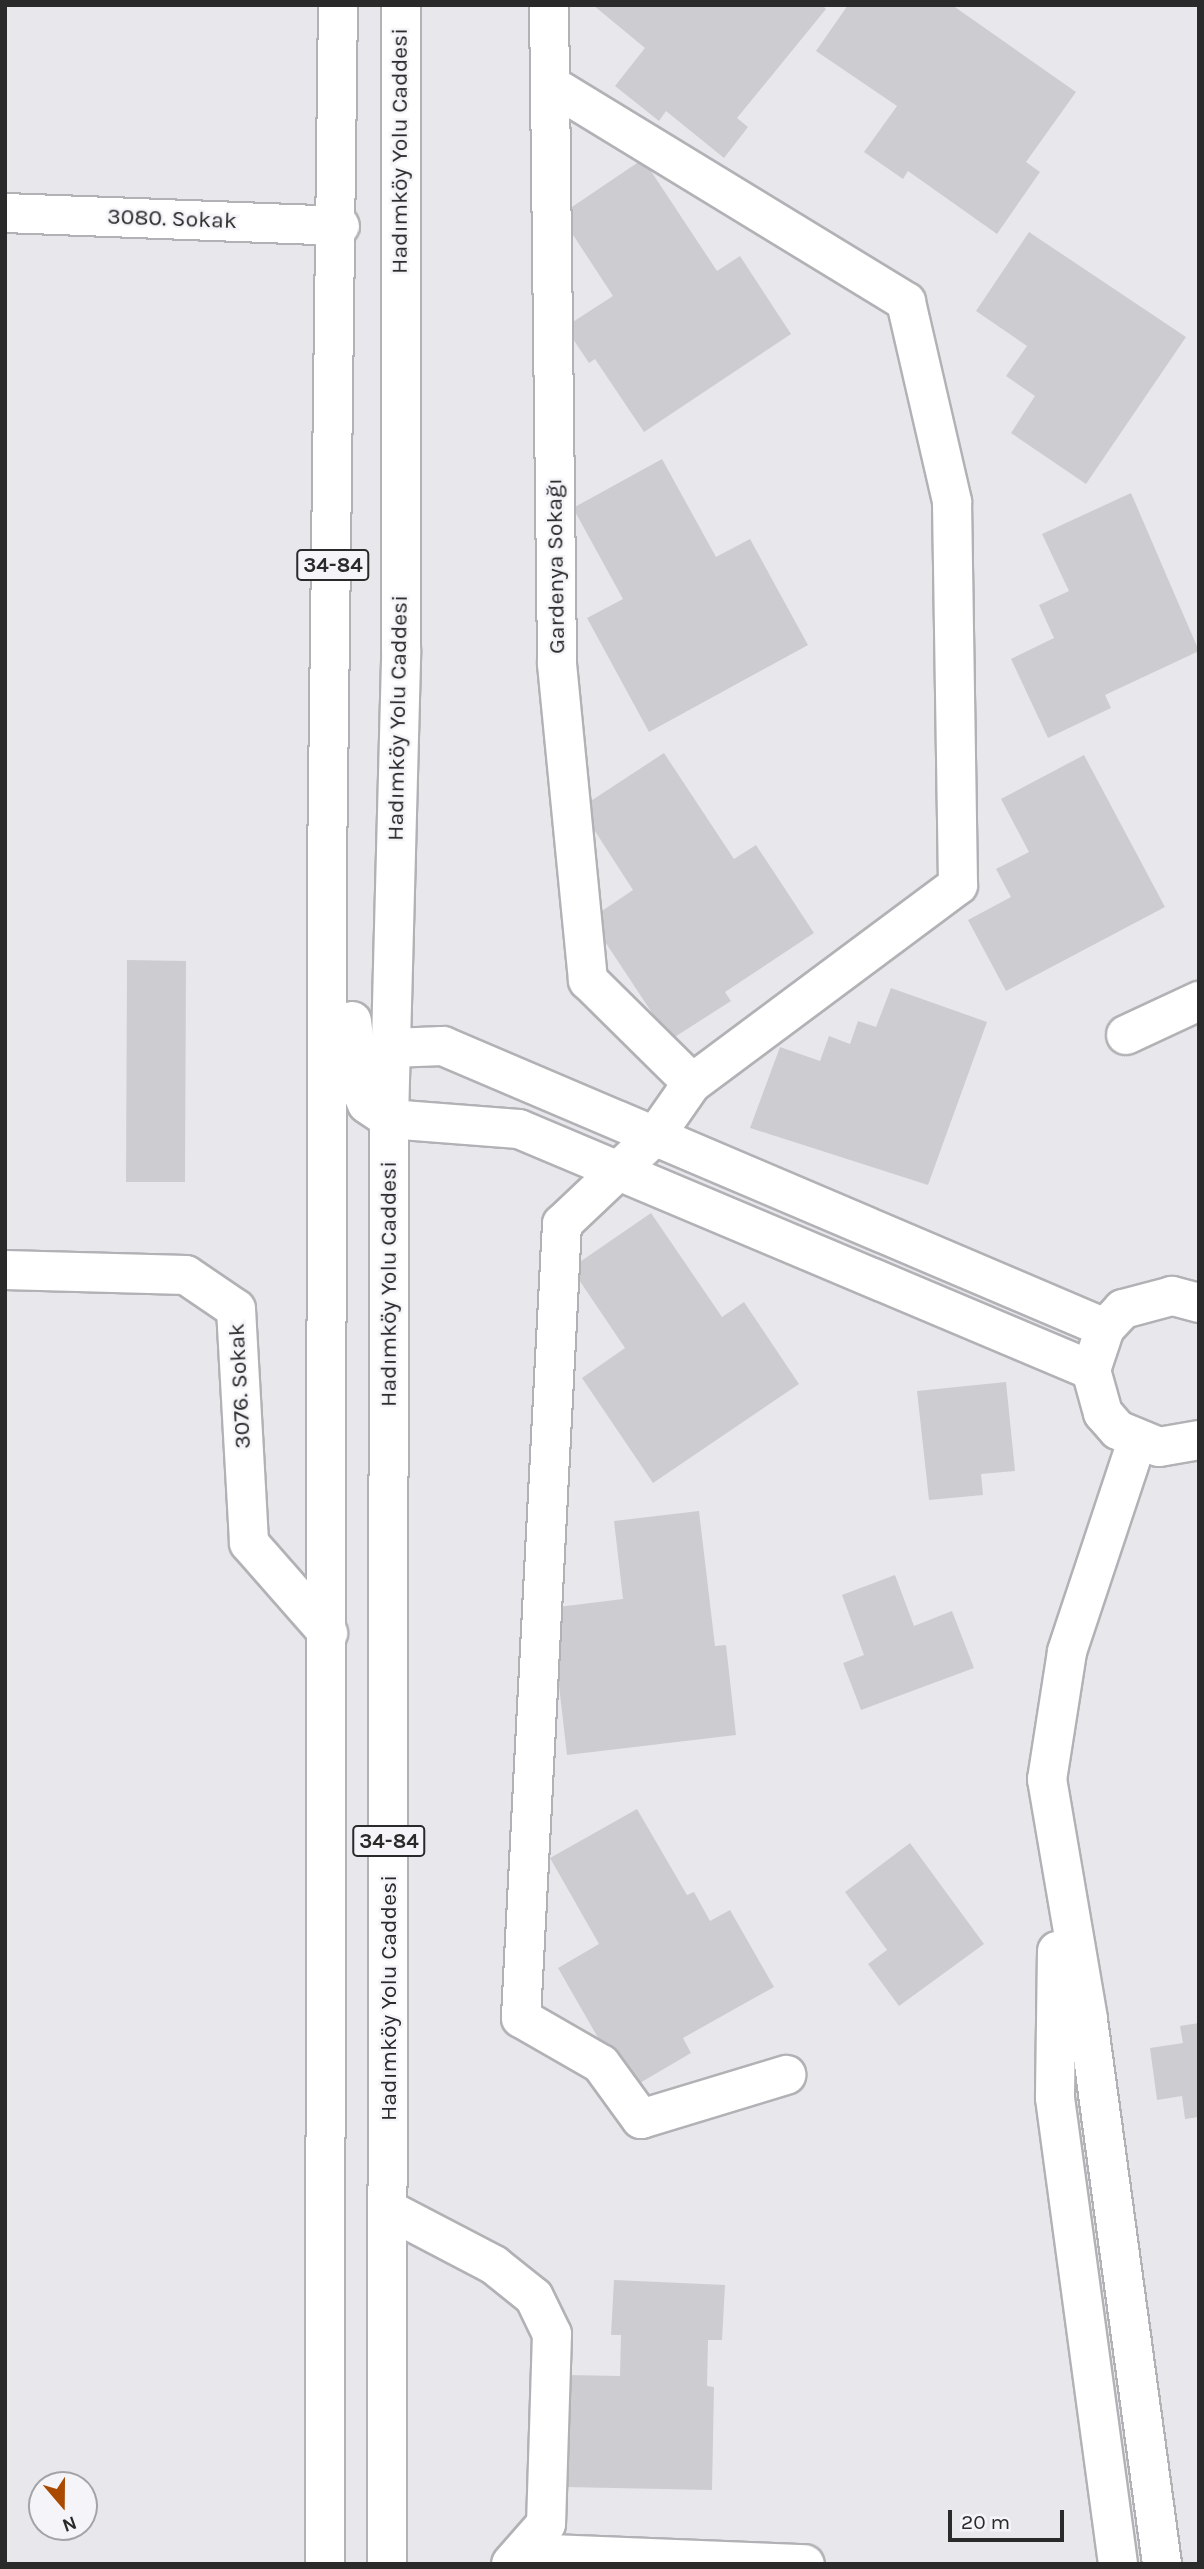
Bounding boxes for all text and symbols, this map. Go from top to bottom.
street label: Hadımköy Yolu Caddesi [386,28,414,274]
street label: 3080. Sokak [107,203,237,235]
street label: Gardenya Sokağı [541,478,571,654]
road number: 34-84 [296,548,370,582]
street label: Hadımköy Yolu Caddesi [382,595,414,841]
street label: Hadımköy Yolu Caddesi [375,1161,403,1407]
street label: 3076. Sokak [223,1322,257,1450]
road number: 34-84 [352,1824,426,1858]
street label: Hadımköy Yolu Caddesi [375,1875,403,2121]
north arrow [28,2471,98,2541]
scale bar [952,2496,1068,2540]
text: 20 m [961,2510,1010,2534]
text: N [59,2511,80,2537]

